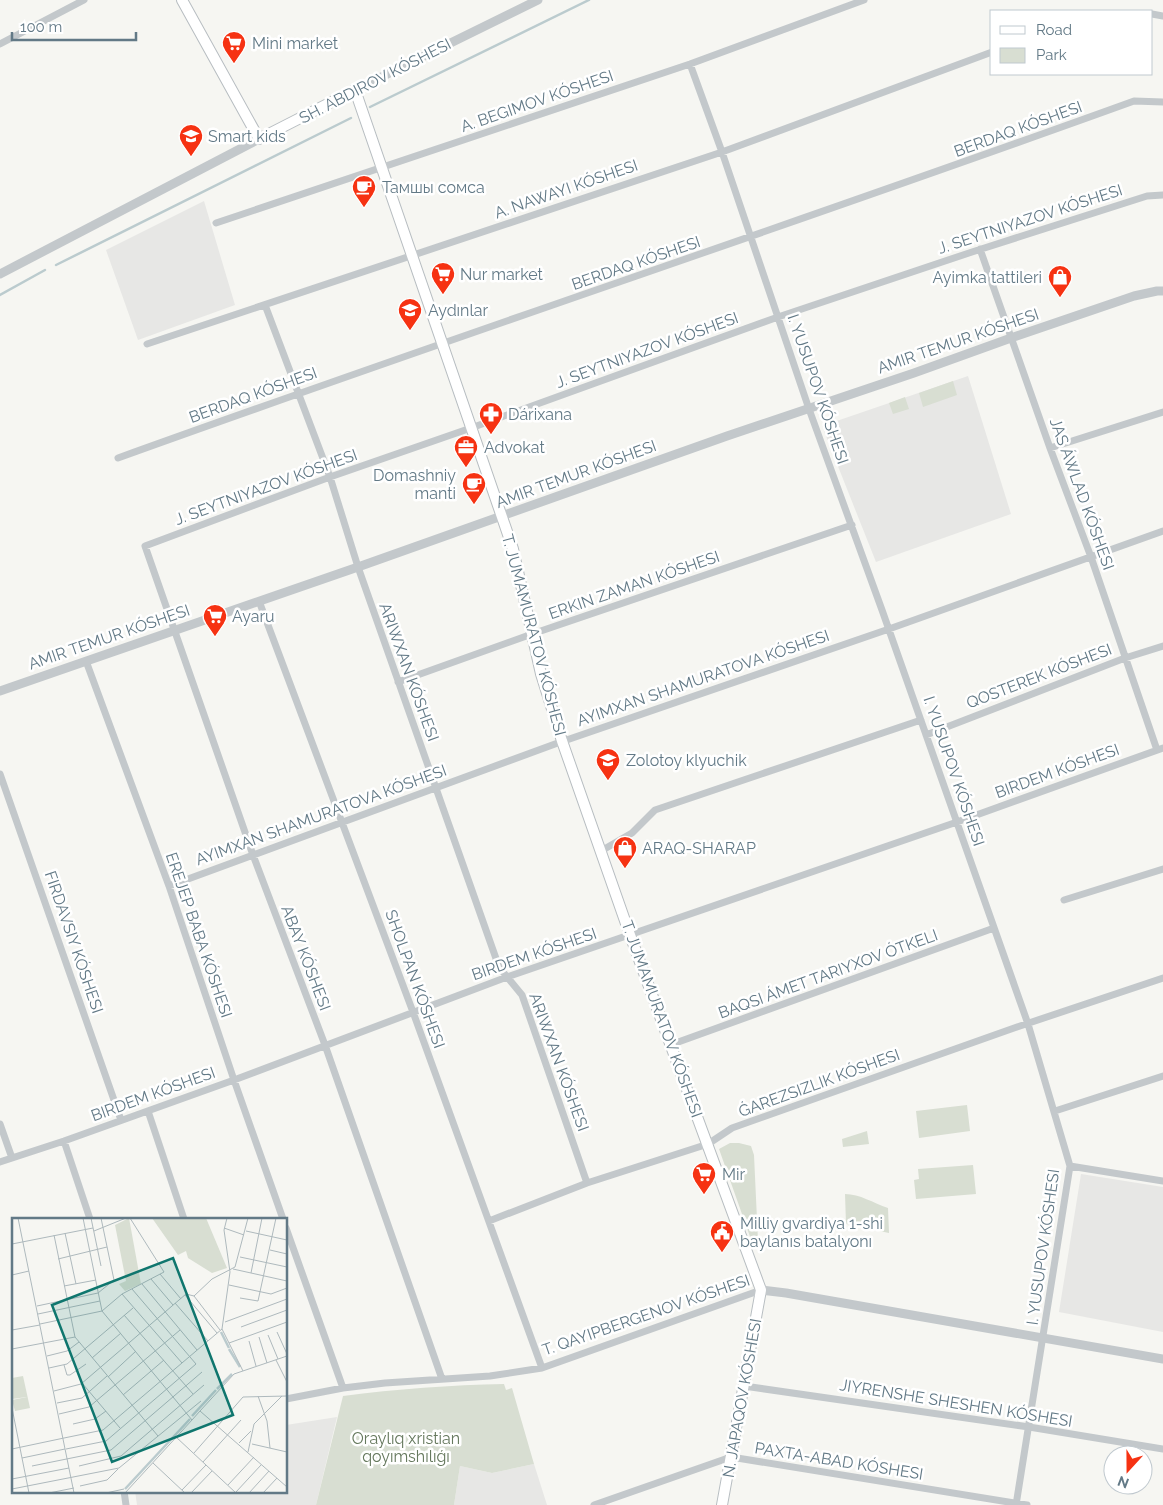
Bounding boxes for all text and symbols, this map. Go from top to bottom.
scale bar [12,10,136,42]
legend [990,10,1153,75]
text: 100 m [20,18,62,36]
text: Road [1036,21,1072,39]
supermarket icon: Mini market [221,30,247,64]
place label: Mini market [252,34,339,53]
street label: SH. ABDIROV KÓSHESI [295,34,454,128]
text: Park [1036,46,1067,64]
street label: A. BEGIMOV KÓSHESI [458,65,616,136]
street label: BERDAQ KÓSHESI [951,96,1085,161]
school or university icon: Smart kids [178,123,204,157]
place label: Smart kids [208,127,286,146]
street label: A. NAWAYI KÓSHESI [491,155,640,222]
cafe icon: Тамшы сомса [351,174,377,208]
place label: Тамшы сомса [382,178,485,197]
street label: J. SEYTNIYAZOV KÓSHESI [935,179,1125,258]
street label: BERDAQ KÓSHESI [569,231,703,294]
supermarket icon: Nur market [430,261,456,295]
shop icon: Ayimka tattileri [1047,264,1073,298]
place label: Nur market [460,265,544,284]
place label: Ayimka tattileri [933,268,1042,287]
school or university icon: Aydınlar [397,297,423,331]
place label: Aydınlar [428,301,488,320]
street label: AMIR TEMUR KÓSHESI [874,303,1041,378]
street label: J. SEYTNIYAZOV KÓSHESI [553,307,741,392]
street label: I. YUSUPOV KÓSHESI [783,311,854,466]
street label: BERDAQ KÓSHESI [186,362,320,427]
pharmacy icon: Dárixana [478,401,504,435]
place label: Dárixana [508,405,572,424]
street label: JAS ÁWLAD KÓSHESI [1046,415,1119,573]
office icon: Advokat [453,434,479,468]
street label: AMIR TEMUR KÓSHESI [493,435,659,512]
place label: Advokat [484,438,545,457]
street label: J. SEYTNIYAZOV KÓSHESI [172,444,360,529]
place label: Domashniy manti [373,466,456,503]
cafe icon: Domashniy manti [461,471,487,505]
street label: T. JUMAMURATOV KÓSHESI [498,532,571,738]
street label: ERKIN ZAMAN KÓSHESI [546,546,722,623]
street label: AMIR TEMUR KÓSHESI [25,599,192,674]
street label: ARIWXAN KÓSHESI [375,600,444,744]
supermarket icon: Ayaru [202,603,228,637]
place label: Ayaru [232,607,275,626]
street label: AYIMXAN SHAMURATOVA KÓSHESI [574,625,832,730]
street label: QOSTEREK KÓSHESI [963,639,1114,712]
street label: I. YUSUPOV KÓSHESI [919,693,990,848]
street label: BIRDEM KÓSHESI [992,739,1122,802]
school or university icon: Zolotoy klyuchik [595,747,621,781]
place label: Zolotoy klyuchik [626,751,747,770]
street label: AYIMXAN SHAMURATOVA KÓSHESI [193,760,449,869]
shop icon: ARAQ-SHARAP [612,835,638,869]
place label: ARAQ-SHARAP [642,839,756,858]
street label: EREJEP BABA KÓSHESI [162,850,237,1020]
street label: FIRDAVSIY KÓSHESI [41,868,108,1016]
street label: ABAY KÓSHESI [277,902,336,1013]
street label: SHOLPAN KÓSHESI [381,907,450,1051]
street label: T. JUMAMURATOV KÓSHESI [617,918,707,1120]
street label: BIRDEM KÓSHESI [469,923,599,984]
street label: BAQSI ÁMET TARIYXOV ÓTKELI [715,924,940,1023]
street label: ARIWXAN KÓSHESI [525,990,594,1134]
street label: ǴAREZSIZLIK KÓSHESI [735,1044,902,1121]
street label: BIRDEM KÓSHESI [88,1062,218,1125]
supermarket icon: Mir [691,1161,717,1195]
place label: Mir [722,1165,746,1184]
street label: I. YUSUPOV KÓSHESI [1022,1168,1063,1326]
place label: Milliy gvardiya 1-shi baylanıs batalyonı [740,1214,883,1251]
inset map [12,1218,288,1492]
public building icon: Milliy gvardiya 1-shi baylanıs batalyonı [709,1219,735,1253]
street label: T. QAYIPBERGENOV KÓSHESI [539,1270,752,1360]
street label: N. JAPAQOV KÓSHESI [718,1317,765,1479]
street label: JIYRENSHE SHESHEN KÓSHESI [838,1374,1074,1431]
park label: Oraylıq xristian qoyımshılıǵı [352,1429,460,1466]
street label: PAXTA-ABAD KÓSHESI [753,1437,925,1484]
north arrow [1103,1445,1153,1495]
text: N [1115,1473,1131,1492]

